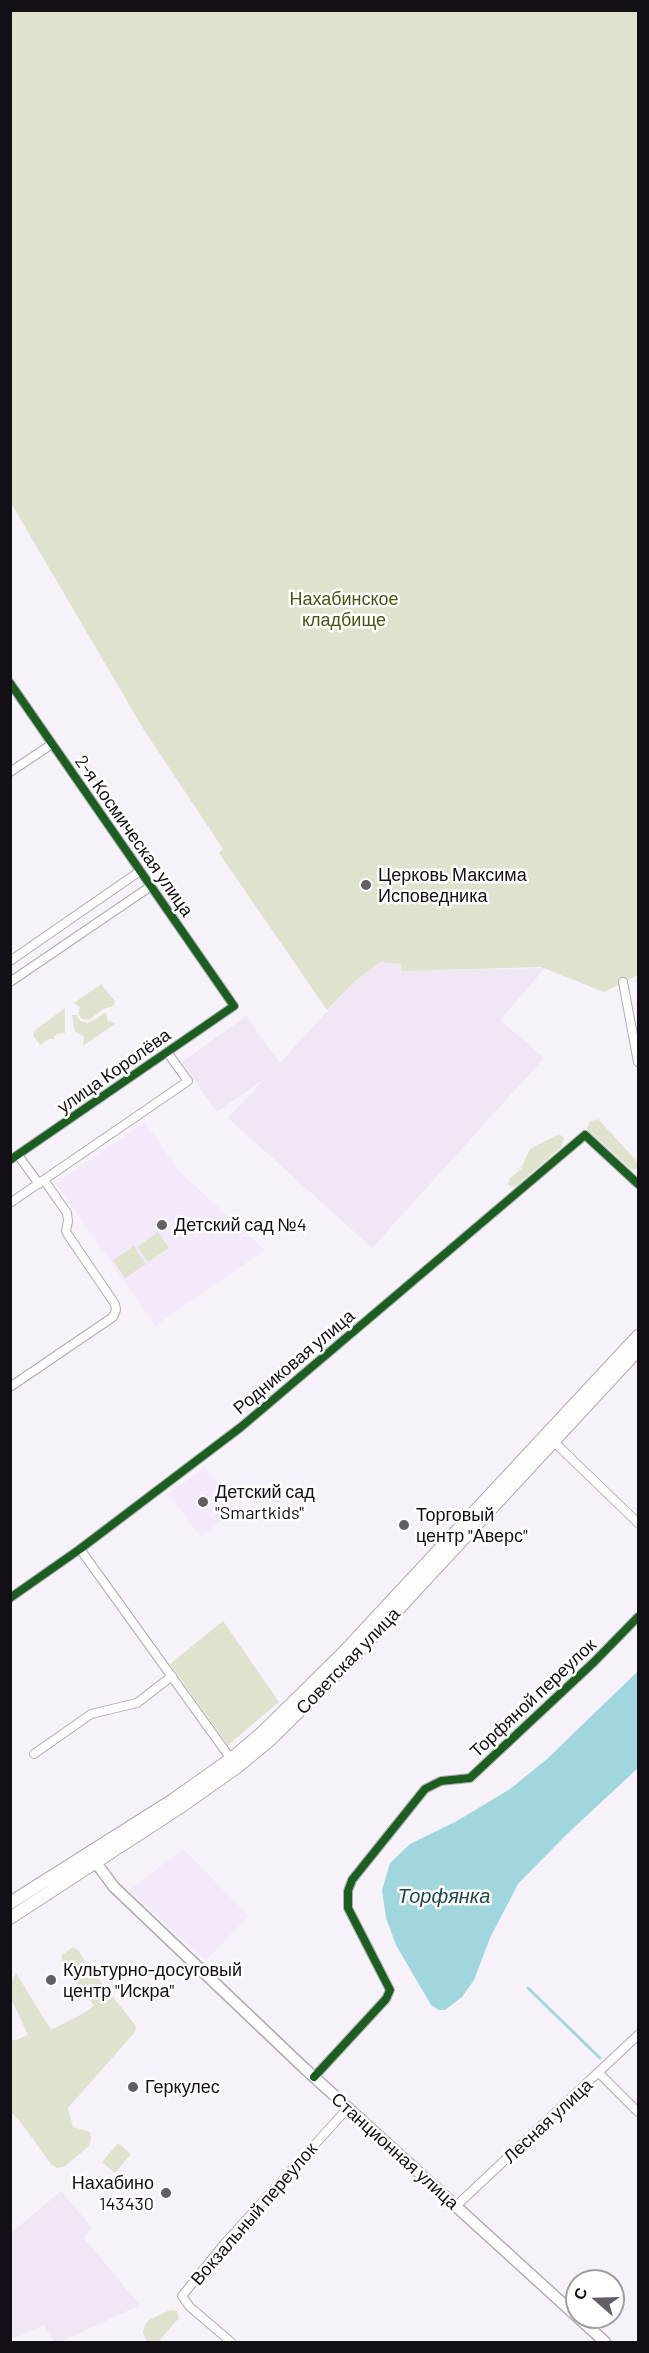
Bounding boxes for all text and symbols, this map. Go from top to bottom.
park label: Нахабинское кладбище [289,588,399,630]
street label: 2-я Космическая улица [70,751,198,921]
place label: Церковь Максима Исповедника [378,864,527,906]
marker: Церковь Максима Исповедника [359,878,373,892]
street label: улица Королёва [53,1024,175,1118]
place label: Детский сад №4 [174,1214,307,1236]
marker: Детский сад №4 [155,1218,169,1232]
street label: Родниковая улица [229,1305,359,1419]
place label: Детский сад "Smartkids" [215,1481,315,1524]
marker: Детский сад "Smartkids" [196,1495,210,1509]
place label: Торговый центр "Аверс" [416,1504,528,1546]
marker: Торговый центр "Аверс" [397,1518,411,1532]
street label: Советская улица [292,1603,404,1719]
street label: Торфяной переулок [466,1634,600,1762]
water label: Торфянка [398,1884,490,1908]
place label: Культурно-досуговый центр "Искра" [63,1959,242,2002]
marker: Культурно-досуговый центр "Искра" [44,1973,58,1987]
street label: Лесная улица [499,2074,597,2168]
place label: Геркулес [145,2076,220,2098]
marker: Геркулес [126,2080,140,2094]
street label: Станционная улица [327,2088,463,2214]
street label: Вокзальный переулок [186,2138,322,2290]
place label: Нахабино 143430 [72,2172,154,2214]
marker: Нахабино 143430 [159,2186,173,2200]
north arrow [565,2269,625,2329]
text: С [569,2285,590,2302]

